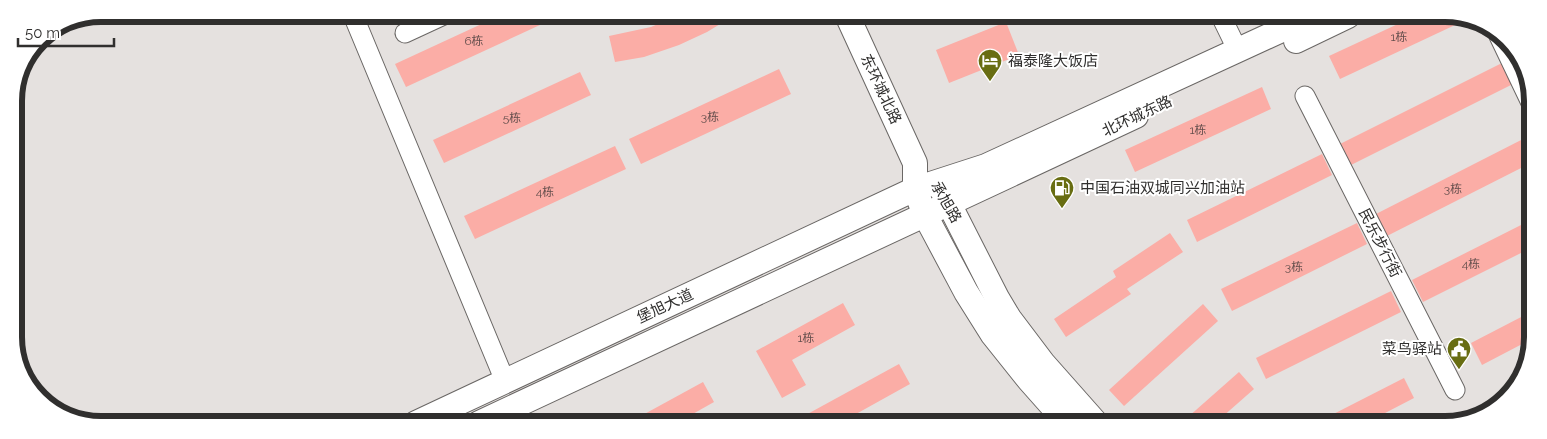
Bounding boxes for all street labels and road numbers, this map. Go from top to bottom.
street label: 东环城北路 [857,51,905,127]
street label: 北环城东路 [1099,92,1175,140]
street label: 承旭路 [927,178,965,226]
street label: 民乐步行街 [1355,205,1405,281]
street label: 堡旭大道 [634,285,696,327]

